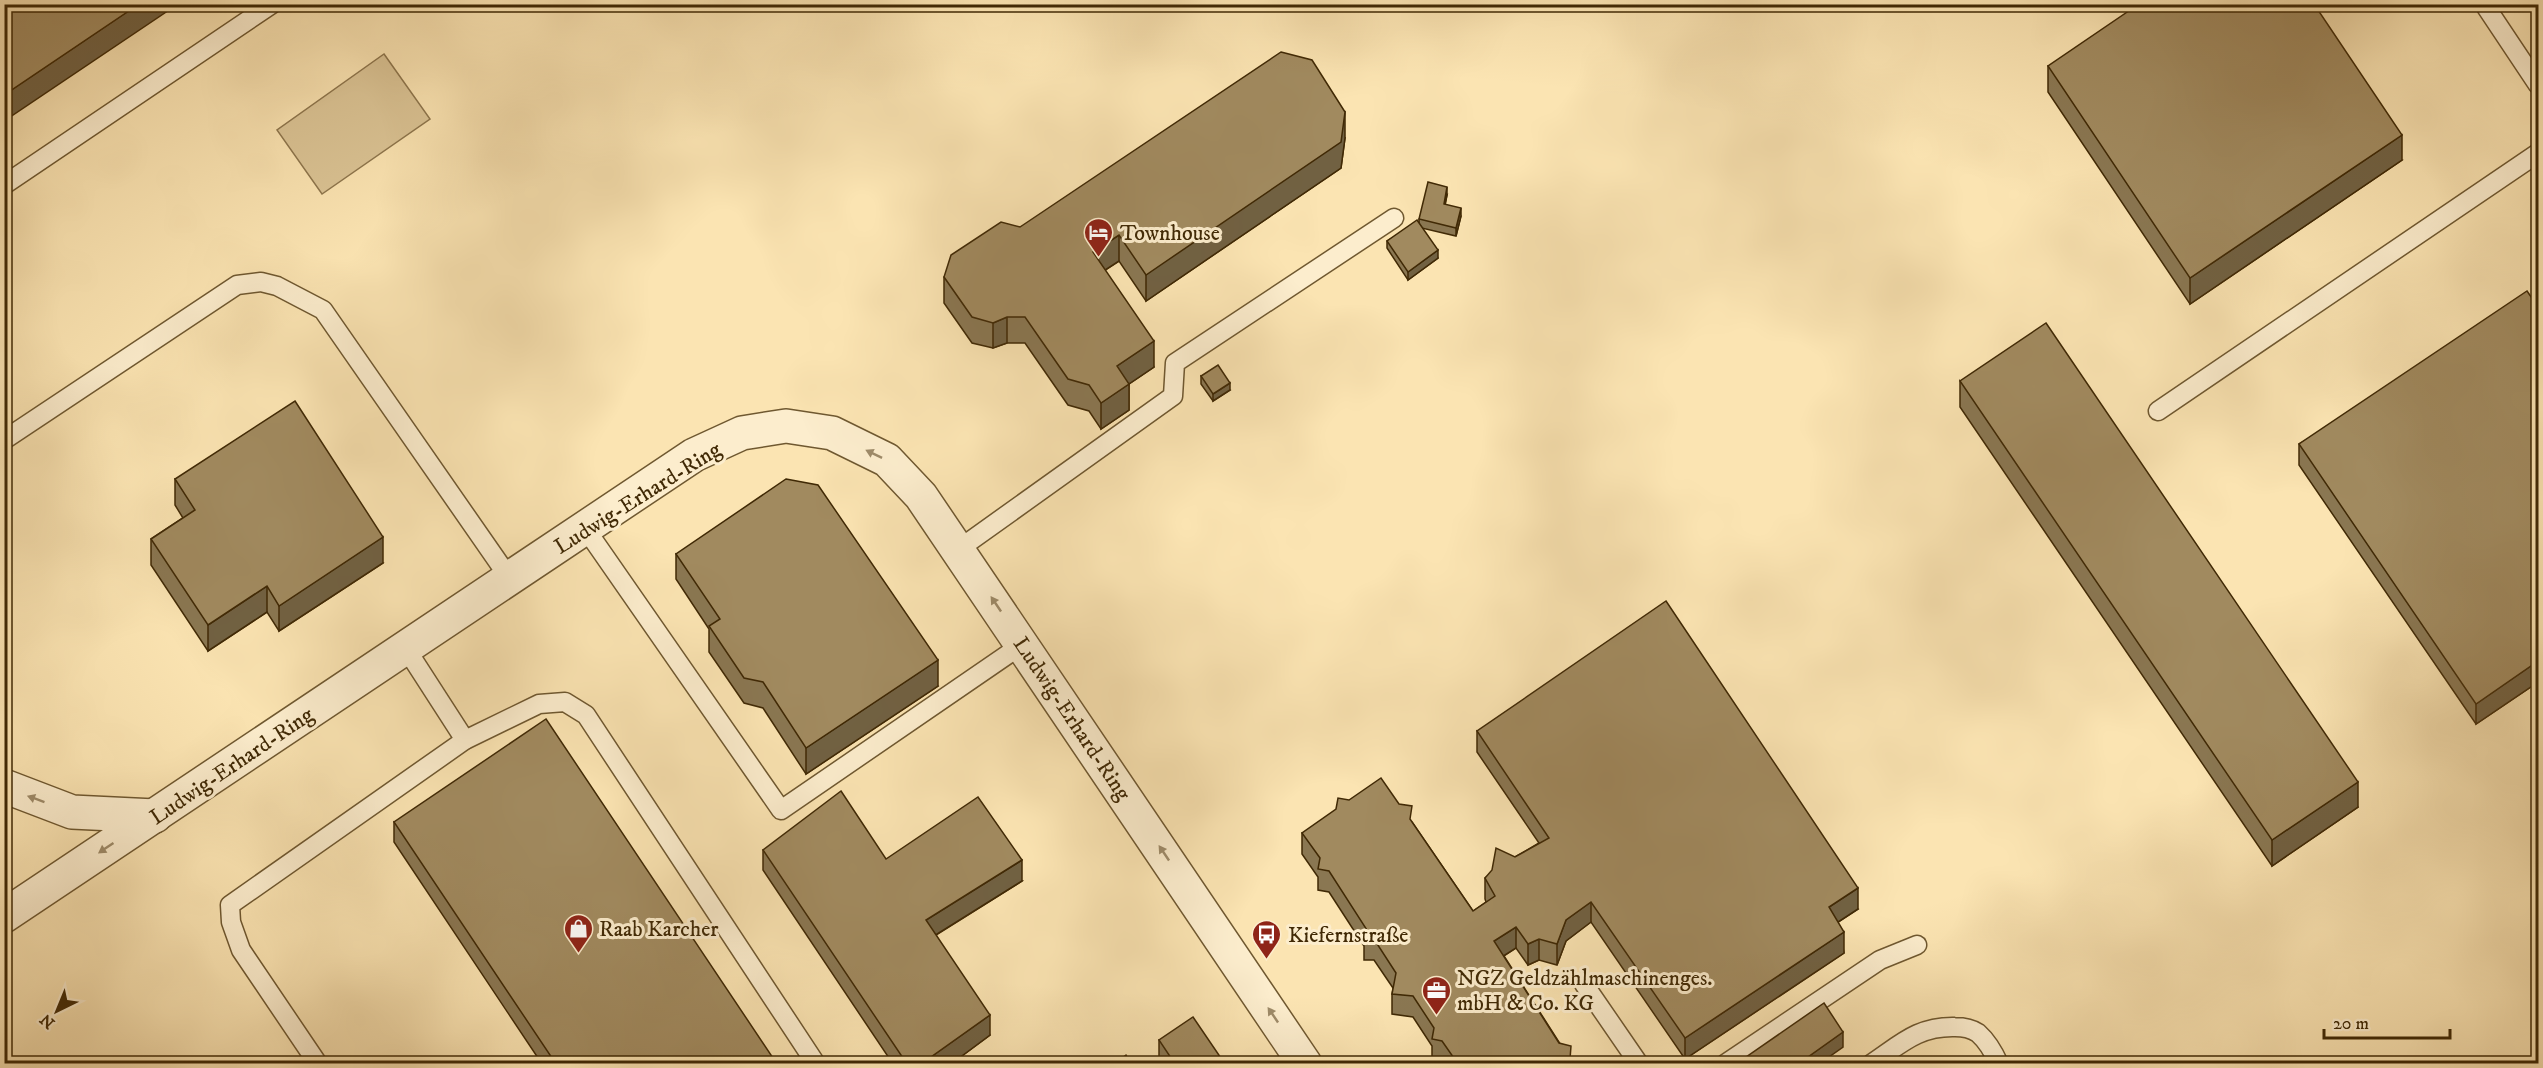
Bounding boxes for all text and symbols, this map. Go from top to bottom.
hotel icon: Townhouse [1083,216,1115,258]
place label: Townhouse [1120,220,1220,247]
street label: Ludwig-Erhard-Ring [549,436,727,561]
one-way arrow [866,450,883,459]
one-way arrow [990,597,1002,613]
street label: Ludwig-Erhard-Ring [1007,632,1137,806]
street label: Ludwig-Erhard-Ring [145,701,319,831]
one-way arrow [27,794,45,803]
one-way arrow [99,842,115,854]
one-way arrow [1159,845,1170,861]
shop icon: Raab Karcher [562,912,594,954]
place label: Raab Karcher [599,916,719,943]
bus stop icon: Kiefernstraße [1251,918,1283,960]
place label: Kiefernstraße [1288,922,1408,949]
place label: NGZ Geldzählmaschinenges. mbH & Co. KG [1457,965,1712,1017]
office icon: NGZ Geldzählmaschinenges. mbH & Co. KG [1420,974,1452,1016]
north arrow [27,981,87,1041]
scale bar [2324,1002,2450,1040]
one-way arrow [1267,1007,1278,1023]
text: N [36,1009,59,1033]
text: 20 m [2333,1013,2369,1035]

